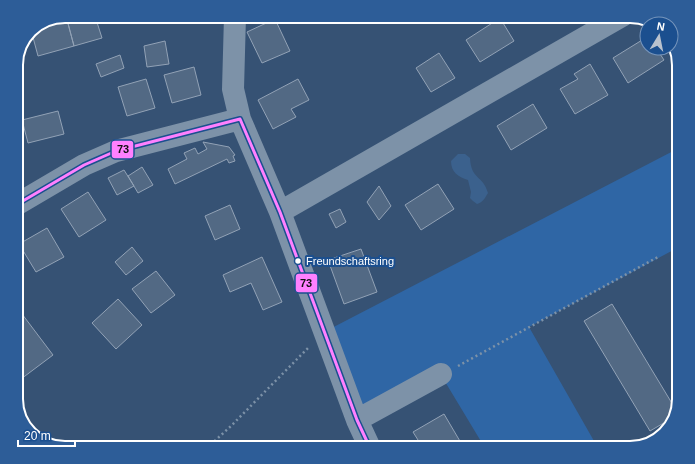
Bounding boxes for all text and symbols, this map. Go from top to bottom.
north arrow [639,16,679,56]
text: N [656,20,666,33]
line badge: 73 [111,140,134,159]
text: 73 [117,143,129,155]
place label: Freundschaftsring [306,255,394,267]
marker: Freundschaftsring [293,256,303,266]
line badge: 73 [295,273,318,293]
text: 73 [300,277,312,289]
scale bar [18,422,75,448]
text: 20 m [24,429,51,443]

